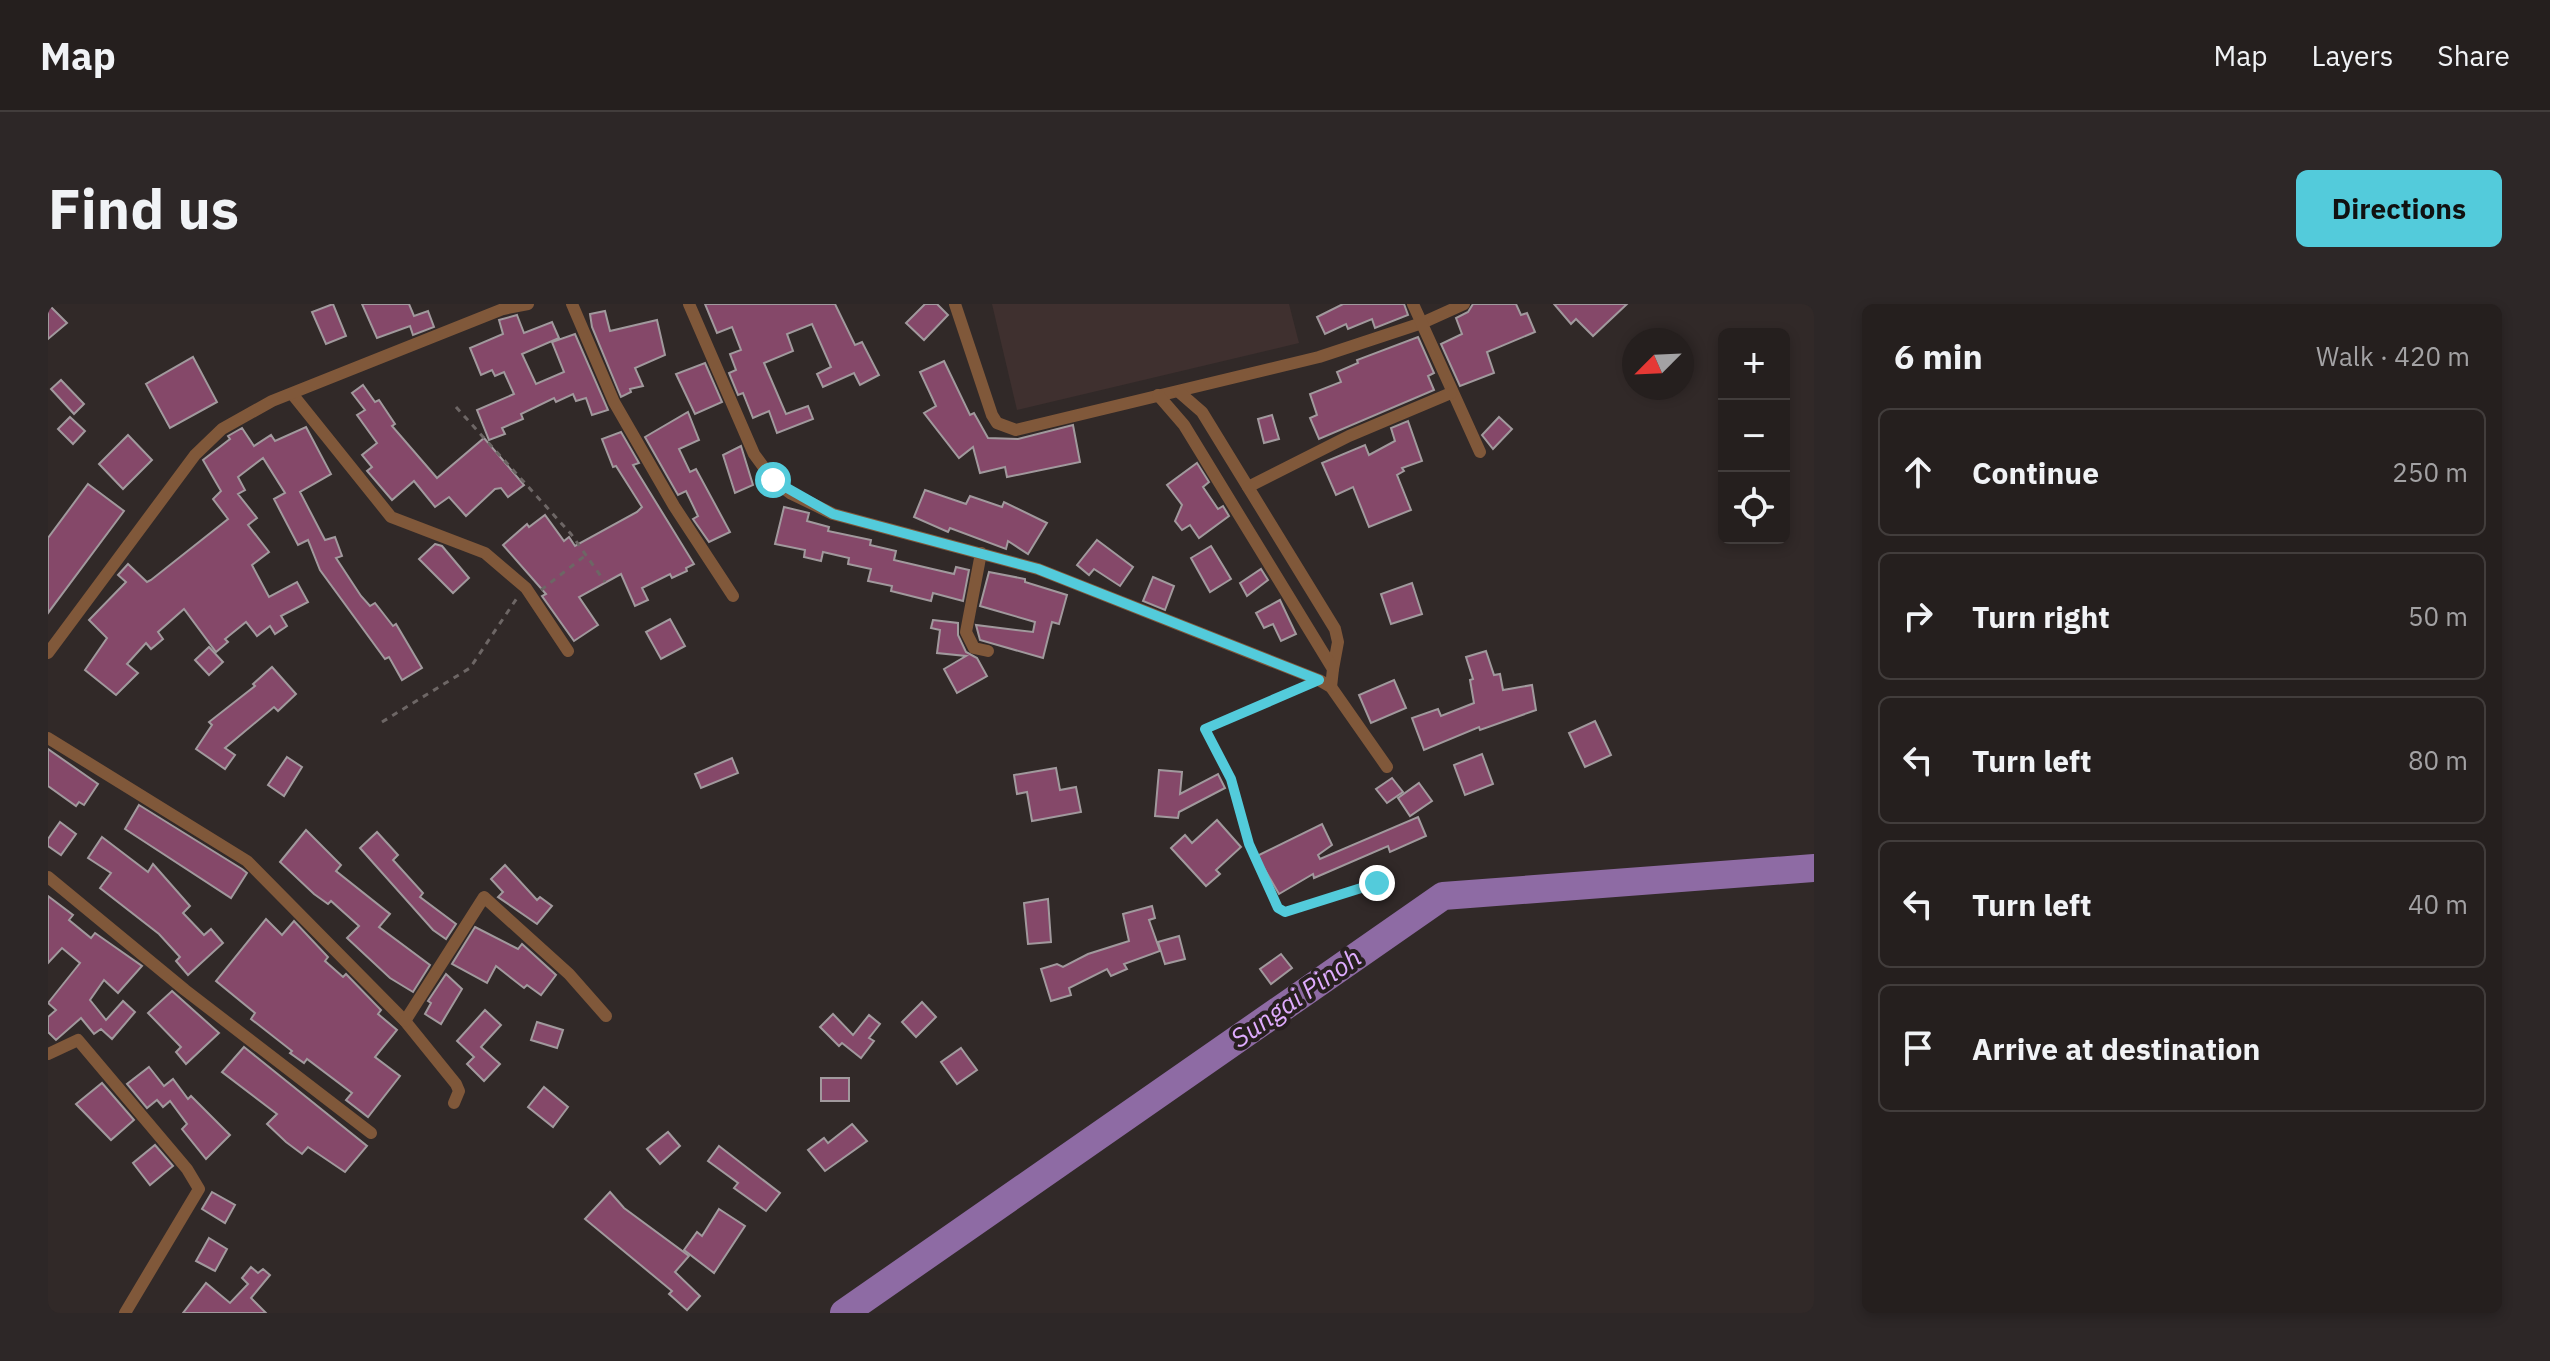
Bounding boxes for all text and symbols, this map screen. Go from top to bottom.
text: Map [40,31,116,80]
text: Map [2213,37,2267,74]
text: Layers [2311,37,2393,74]
text: Share [2437,37,2510,74]
button: Directions [2296,170,2502,247]
text: Find us [48,172,239,244]
north arrow [1622,328,1694,400]
map controls [1718,328,1790,544]
button: + [1718,328,1790,400]
text: 6 min [1894,334,1983,378]
text: Walk · 420 m [2316,339,2470,373]
button: − [1718,400,1790,472]
icon: ahead [1896,450,1940,494]
text: Continue [1972,453,2099,492]
text: 250 m [2392,455,2468,489]
route start [755,462,791,498]
button: locate [1718,472,1790,544]
icon: right [1896,594,1940,638]
text: Turn right [1972,597,2110,636]
text: 50 m [2408,599,2468,633]
icon: left [1896,738,1940,782]
text: Turn left [1972,741,2091,780]
text: 80 m [2408,743,2468,777]
route end [1359,865,1395,901]
icon: left [1896,882,1940,926]
text: Turn left [1972,885,2091,924]
text: 40 m [2408,887,2468,921]
water label: Sungai Pinoh [1224,940,1367,1055]
icon: arrive [1896,1026,1940,1070]
text: Arrive at destination [1972,1029,2260,1068]

